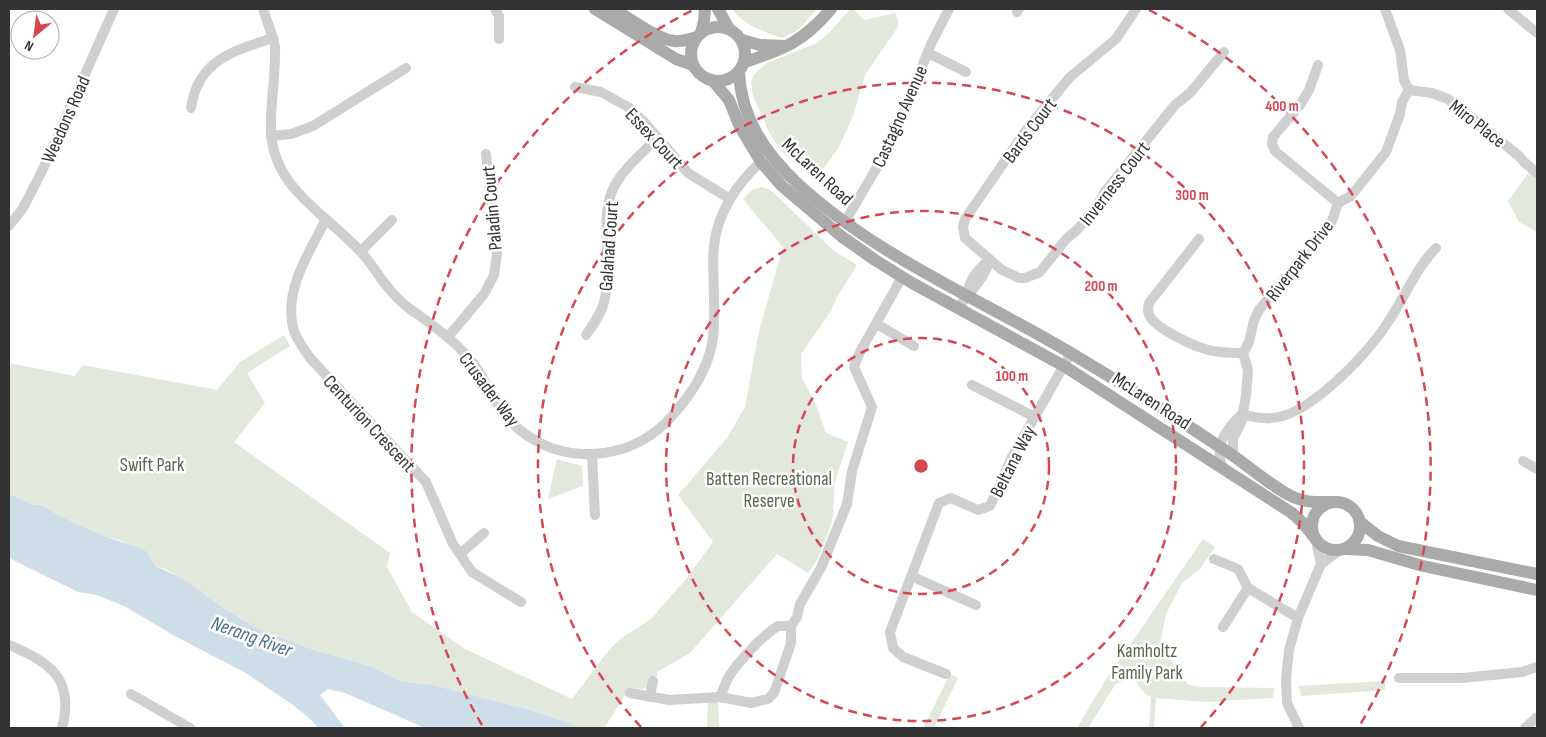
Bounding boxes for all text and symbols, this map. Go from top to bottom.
north arrow [10,10,60,60]
text: N [22,37,36,55]
street label: Castagno Avenue [868,62,933,171]
street label: Weedons Road [37,73,96,167]
street label: Bards Court [998,94,1062,168]
street label: Miro Place [1444,95,1510,153]
text: 400 m [1265,97,1299,116]
street label: Essex Court [620,104,688,175]
street label: McLaren Road [777,133,857,211]
street label: Inverness Court [1075,137,1155,231]
street label: Paladin Court [477,164,508,251]
text: 300 m [1175,186,1209,205]
street label: Galahad Court [595,200,624,292]
street label: Riverpark Drive [1261,216,1339,306]
text: 200 m [1084,277,1118,296]
street label: Crusader Way [453,348,525,432]
text: 100 m [996,367,1028,386]
street label: McLaren Road [1108,367,1195,435]
street label: Centurion Crescent [318,371,420,478]
street label: Beltana Way [986,421,1041,501]
park label: Swift Park [120,454,185,477]
centre of rings [912,457,930,475]
park label: Batten Recreational Reserve [706,468,832,513]
water label: Nerang River [208,611,297,663]
park label: Kamholtz Family Park [1111,640,1184,685]

